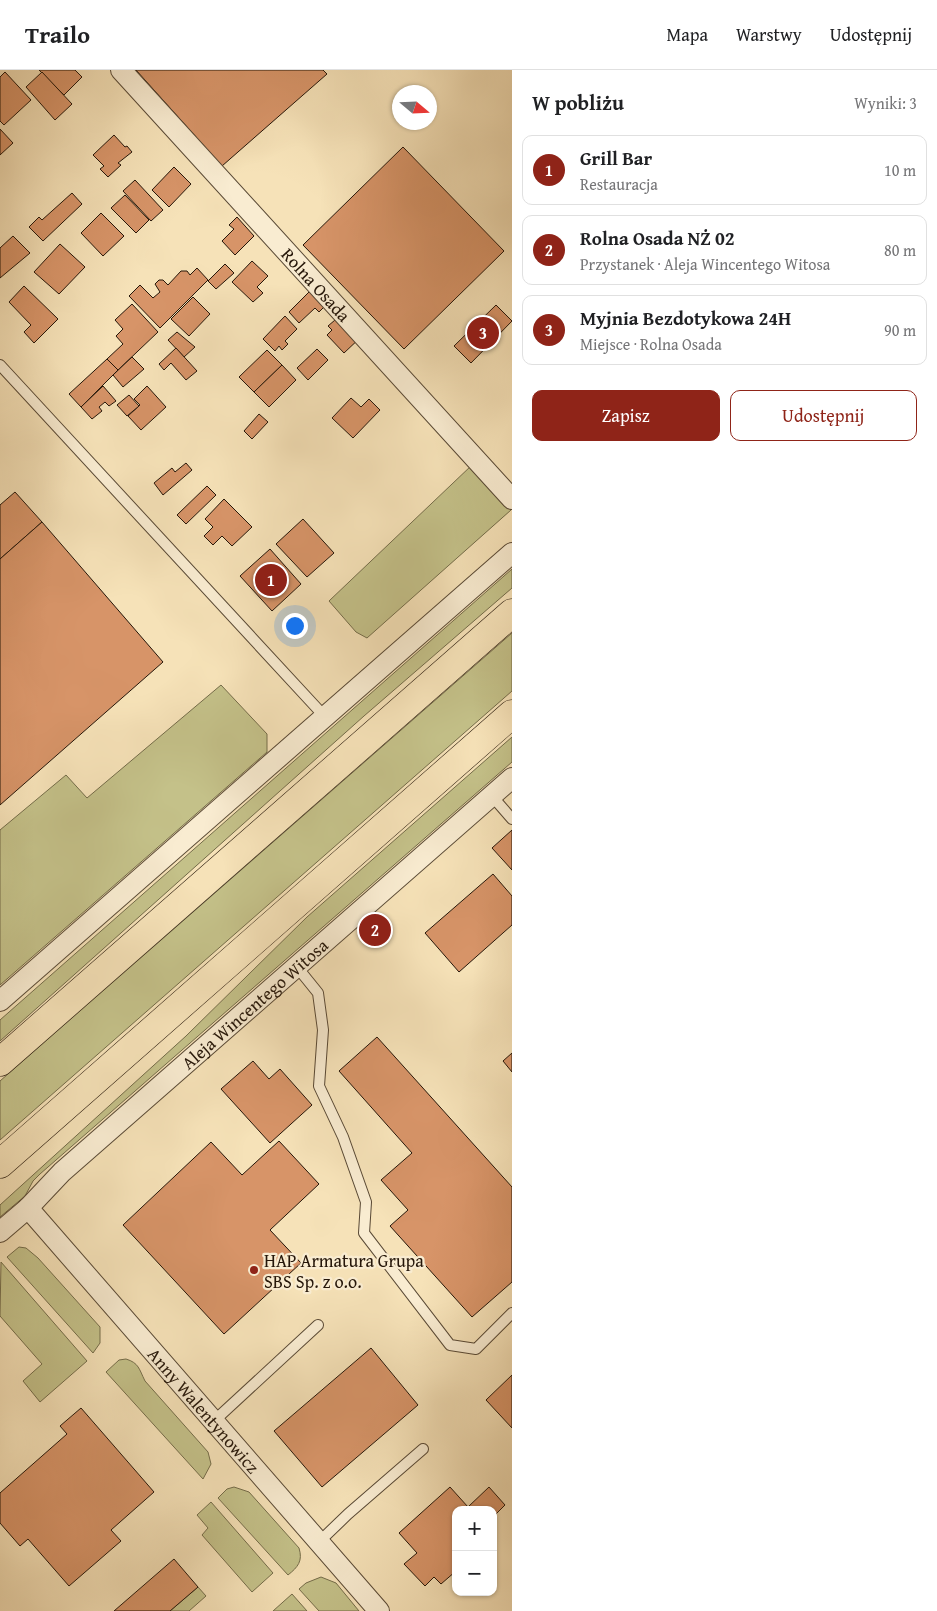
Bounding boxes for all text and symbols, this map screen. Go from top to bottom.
text: Trailo [25,17,90,52]
text: Mapa [666,21,708,48]
text: Warstwy [736,21,802,48]
text: Udostępnij [830,21,912,48]
north arrow [392,85,437,130]
text: W pobliżu [532,87,624,118]
text: Wyniki: 3 [854,91,917,115]
text: Grill Bar [580,144,652,172]
text: 1 [545,158,553,182]
text: 10 m [884,158,916,182]
text: Restauracja [580,172,658,196]
text: Rolna Osada NŻ 02 [580,224,735,252]
text: 2 [545,238,553,262]
text: 80 m [884,238,916,262]
street label: Rolna Osada [275,241,358,328]
text: Przystanek · Aleja Wincentego Witosa [580,252,830,276]
text: Myjnia Bezdotykowa 24H [580,304,791,332]
pin: 3 [467,314,499,352]
text: 3 [545,318,553,342]
text: 90 m [884,318,916,342]
text: Miejsce · Rolna Osada [580,332,722,356]
button: Zapisz [532,390,720,441]
button: Udostępnij [730,390,917,441]
pin: 1 [255,561,287,599]
your location [282,613,308,639]
pin: 2 [359,911,391,949]
street label: Aleja Wincentego Witosa [175,931,334,1075]
place label: HAP Armatura Grupa SBS Sp. z o.o. [264,1247,424,1295]
marker: HAP Armatura Grupa SBS Sp. z o.o. [248,1264,260,1276]
street label: Anny Walentynowicz [142,1341,266,1479]
map controls [452,1506,497,1596]
button: + [452,1506,497,1551]
button: − [452,1551,497,1596]

